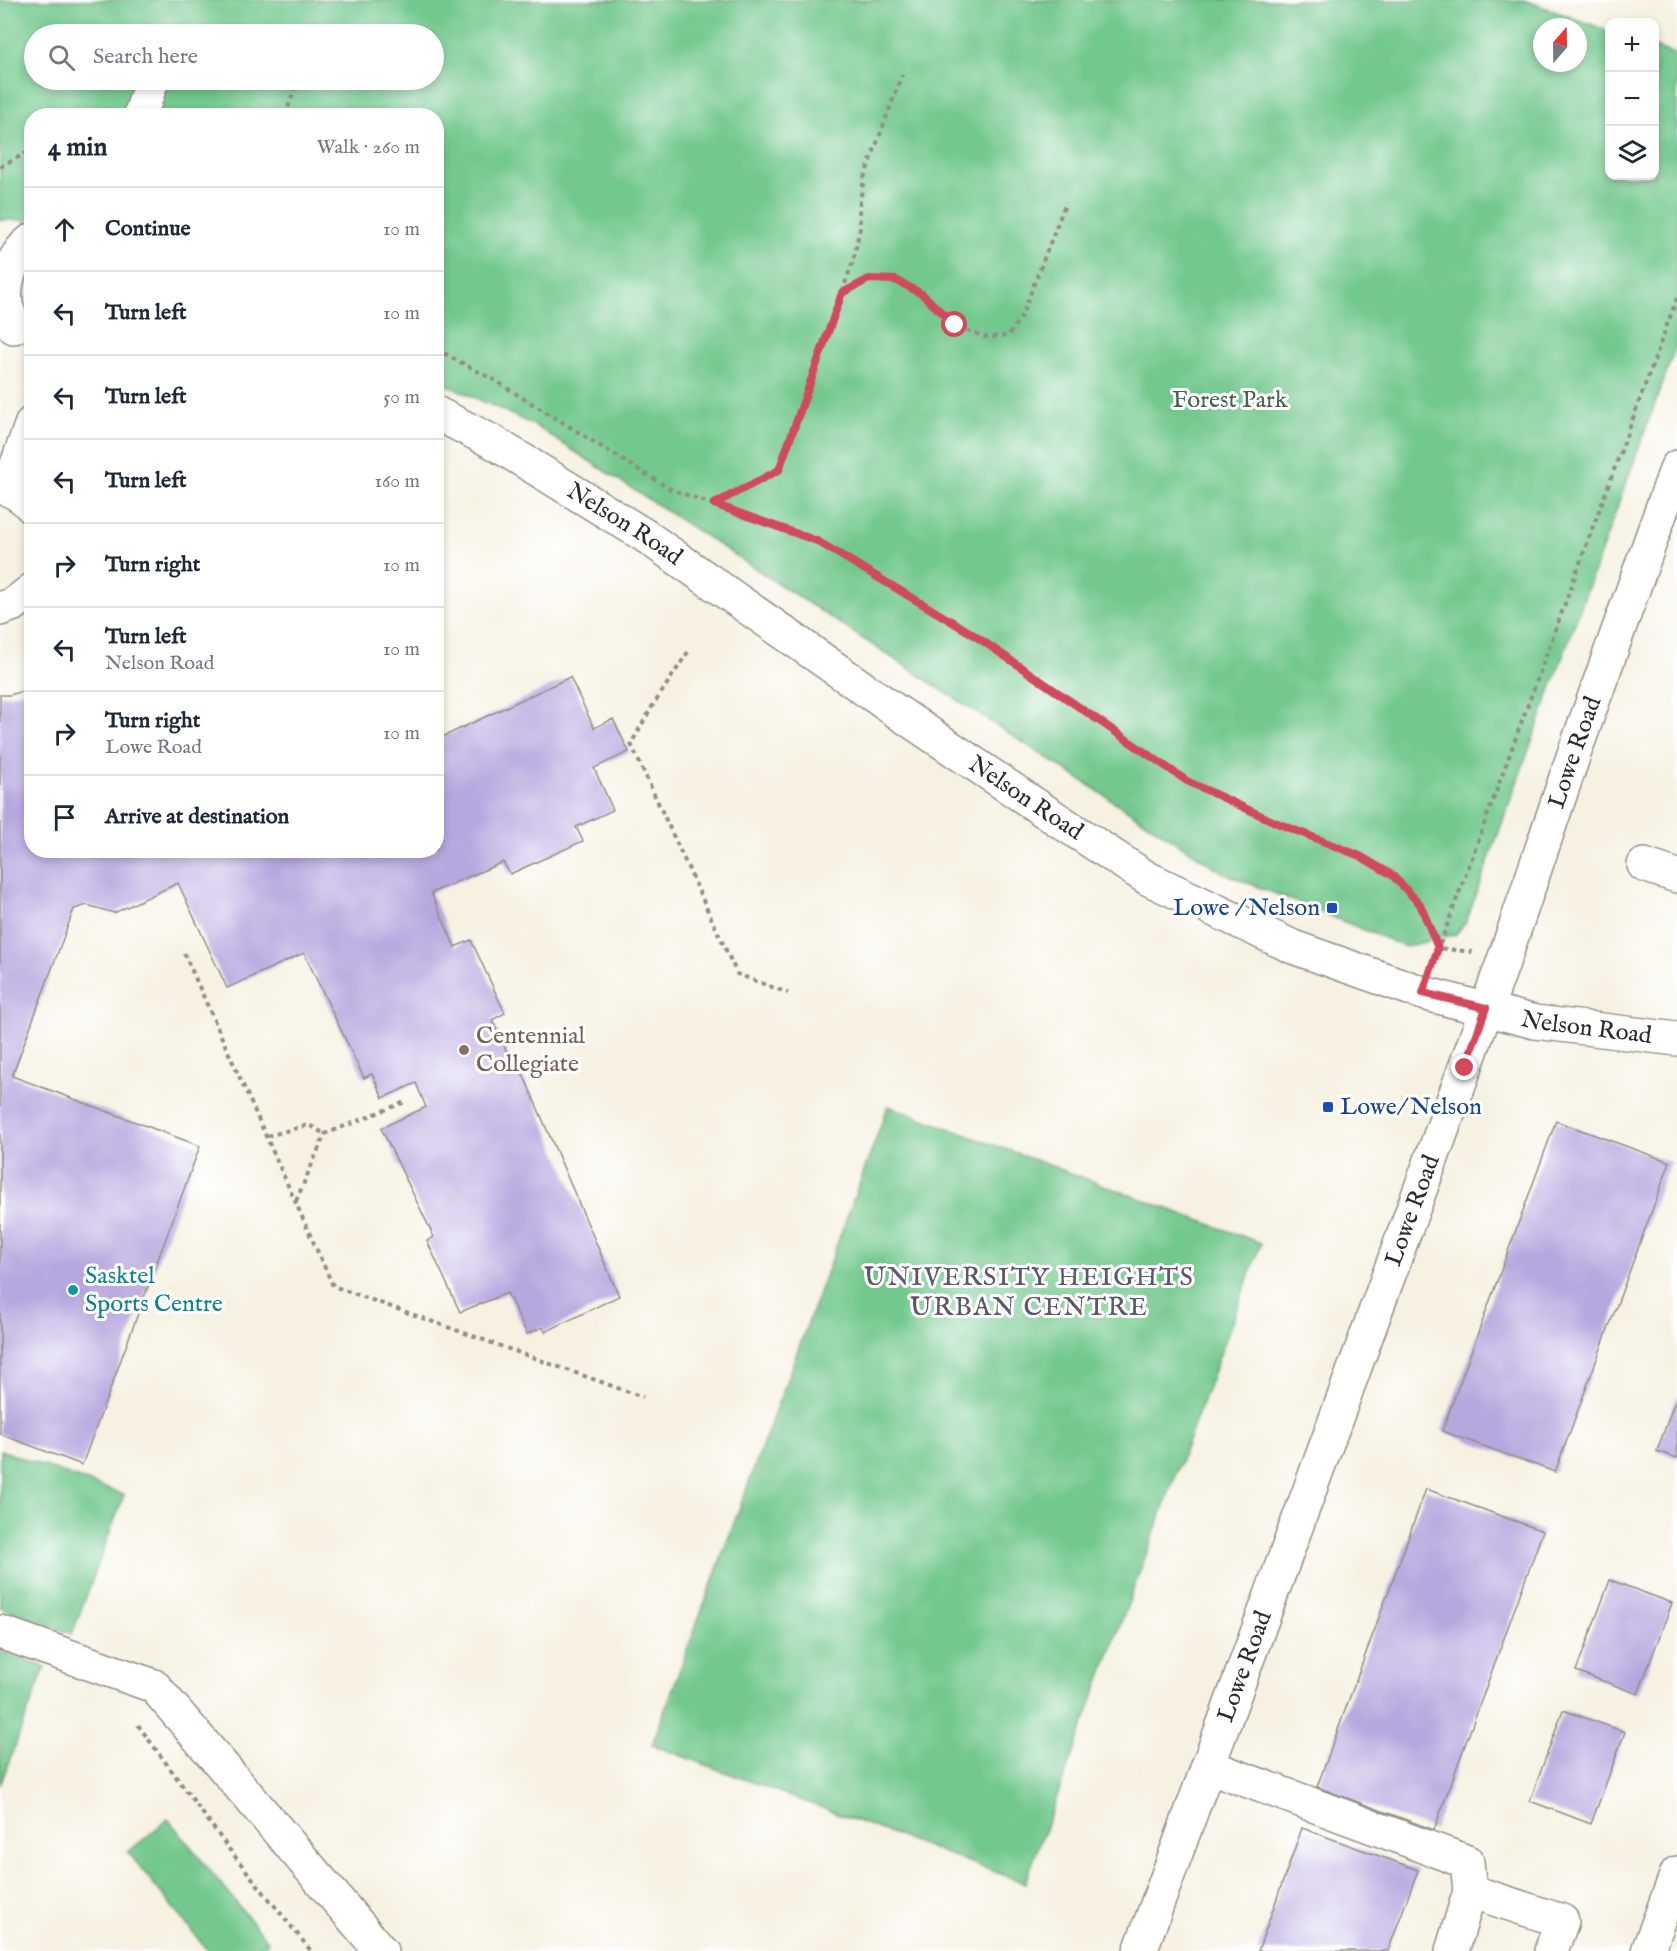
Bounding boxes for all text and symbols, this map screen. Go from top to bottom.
north arrow [1533,18,1587,72]
map controls [1605,18,1659,180]
button: + [1605,18,1659,72]
search box [24,24,444,90]
icon: search [45,41,78,74]
text: Search here [93,43,198,71]
button: − [1605,72,1659,126]
button: layers [1605,126,1659,180]
text: 4 min [48,131,107,164]
text: Walk · 260 m [317,135,420,160]
icon: ahead [48,213,81,246]
text: Continue [105,215,191,243]
text: 10 m [383,217,420,242]
icon: left [48,297,81,330]
text: Turn left [105,299,187,327]
text: 10 m [383,301,420,326]
route start [941,311,967,337]
icon: left [48,381,81,414]
text: Turn left [105,383,187,411]
text: 50 m [383,385,420,410]
park label: Forest Park [1172,385,1288,416]
icon: left [48,465,81,498]
text: Turn left [105,467,187,495]
text: 160 m [374,469,420,494]
street label: Nelson Road [561,476,689,573]
icon: right [48,549,81,582]
text: Turn right [105,551,200,579]
text: 10 m [383,553,420,578]
text: Turn left [105,623,187,651]
icon: left [48,633,81,666]
text: 10 m [383,637,420,662]
text: Nelson Road [105,651,214,676]
street label: Lowe Road [1541,692,1609,812]
text: Turn right [105,707,200,735]
icon: right [48,717,81,750]
text: 10 m [383,721,420,746]
text: Lowe Road [105,735,202,760]
street label: Nelson Road [963,749,1089,848]
icon: arrive [48,801,81,834]
text: Arrive at destination [105,803,289,831]
place label: Lowe / Nelson [1173,893,1320,924]
marker: Lowe / Nelson [1325,901,1339,915]
street label: Nelson Road [1518,1004,1654,1051]
place label: Centennial Collegiate [476,1021,586,1080]
marker: Centennial Collegiate [457,1043,471,1057]
route end [1451,1054,1477,1080]
place label: Lowe/ Nelson [1340,1092,1482,1123]
marker: Lowe/ Nelson [1321,1100,1335,1114]
street label: Lowe Road [1378,1150,1447,1270]
place label: Sasktel Sports Centre [85,1261,223,1320]
district label: UNIVERSITY HEIGHTS URBAN CENTRE [864,1261,1194,1324]
marker: Sasktel Sports Centre [66,1283,80,1297]
street label: Lowe Road [1210,1607,1279,1727]

